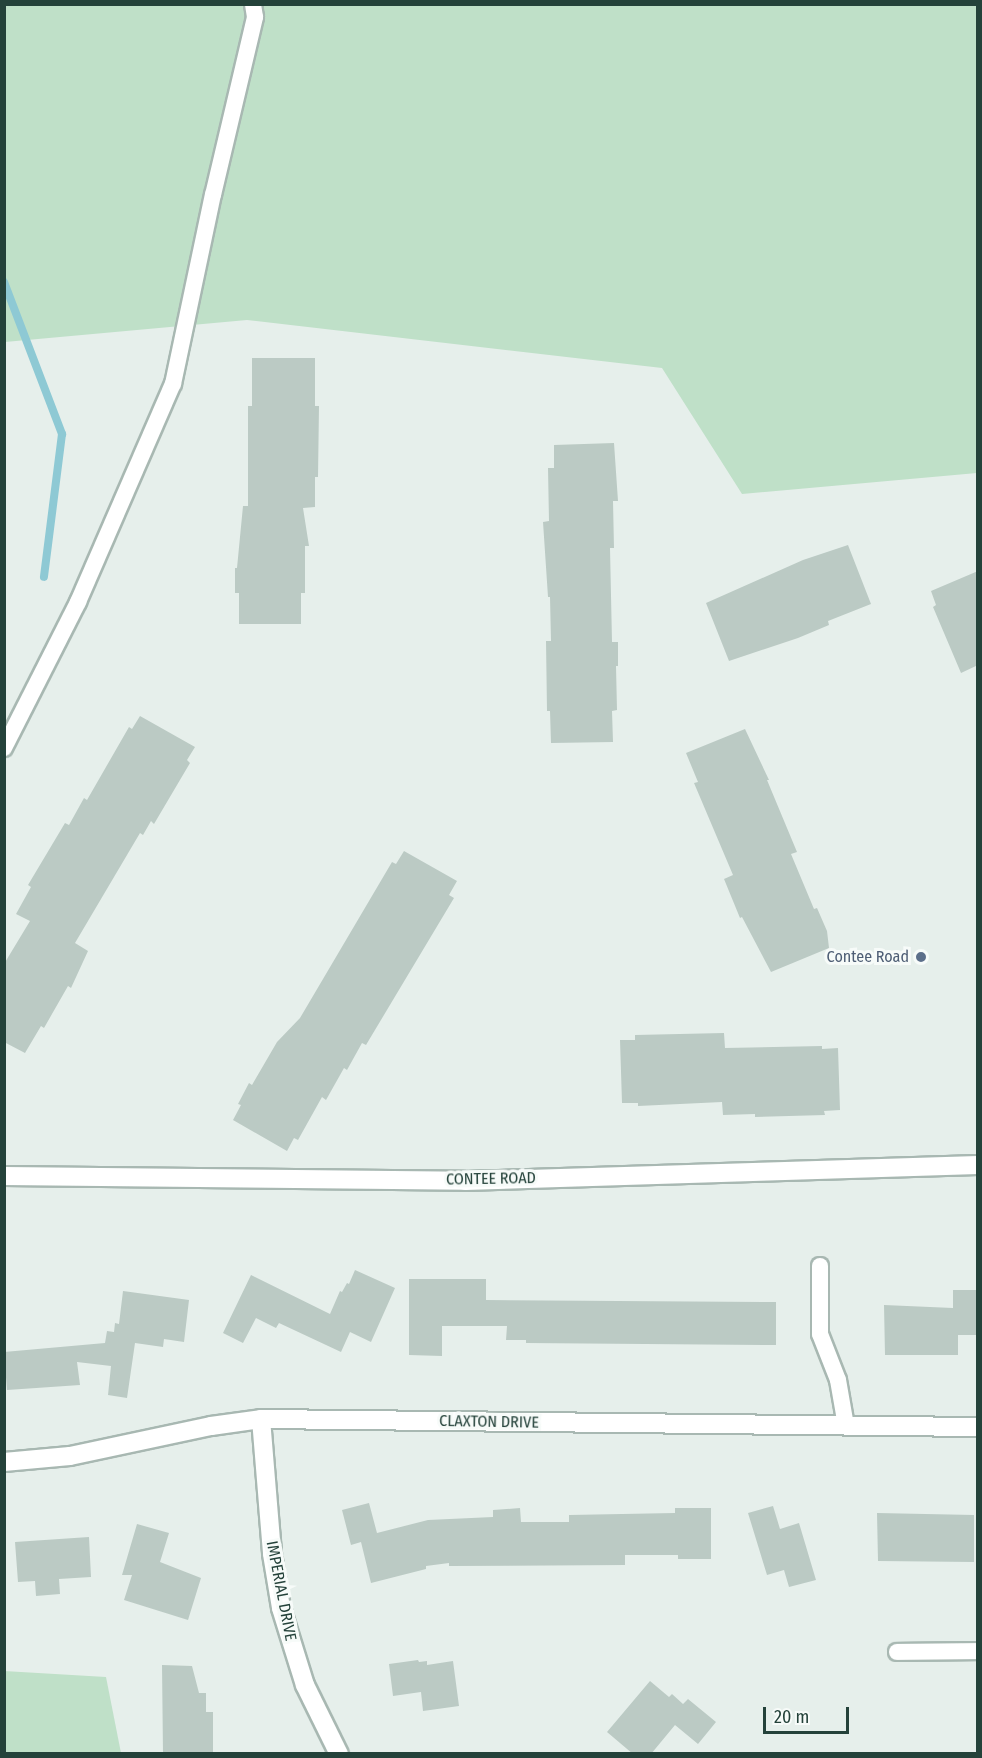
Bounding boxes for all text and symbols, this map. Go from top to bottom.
place label: Contee Road [827,947,909,967]
marker: Contee Road [914,950,928,964]
street label: CONTEE ROAD [446,1169,536,1189]
street label: CLAXTON DRIVE [439,1412,539,1432]
street label: IMPERIAL DRIVE [262,1539,300,1643]
scale bar [766,1695,852,1733]
text: 20 m [774,1706,809,1728]

